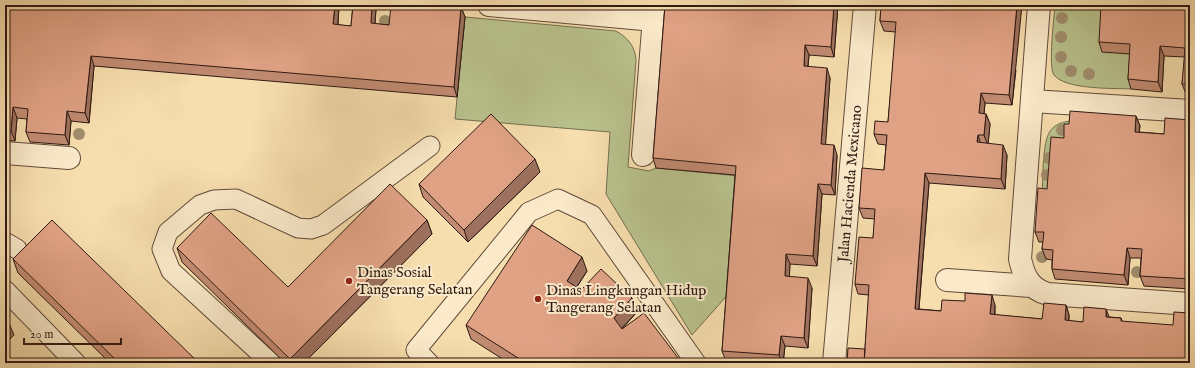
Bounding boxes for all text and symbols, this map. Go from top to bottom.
street label: Jalan Hacienda Mexicano [834,104,866,265]
place label: Dinas Sosial Tangerang Selatan [357,263,472,299]
marker: Dinas Sosial Tangerang Selatan [344,276,354,286]
place label: Dinas Lingkungan Hidup Tangerang Selatan [546,281,706,317]
marker: Dinas Lingkungan Hidup Tangerang Selatan [533,294,543,304]
scale bar [24,320,121,346]
text: 20 m [30,327,53,342]

